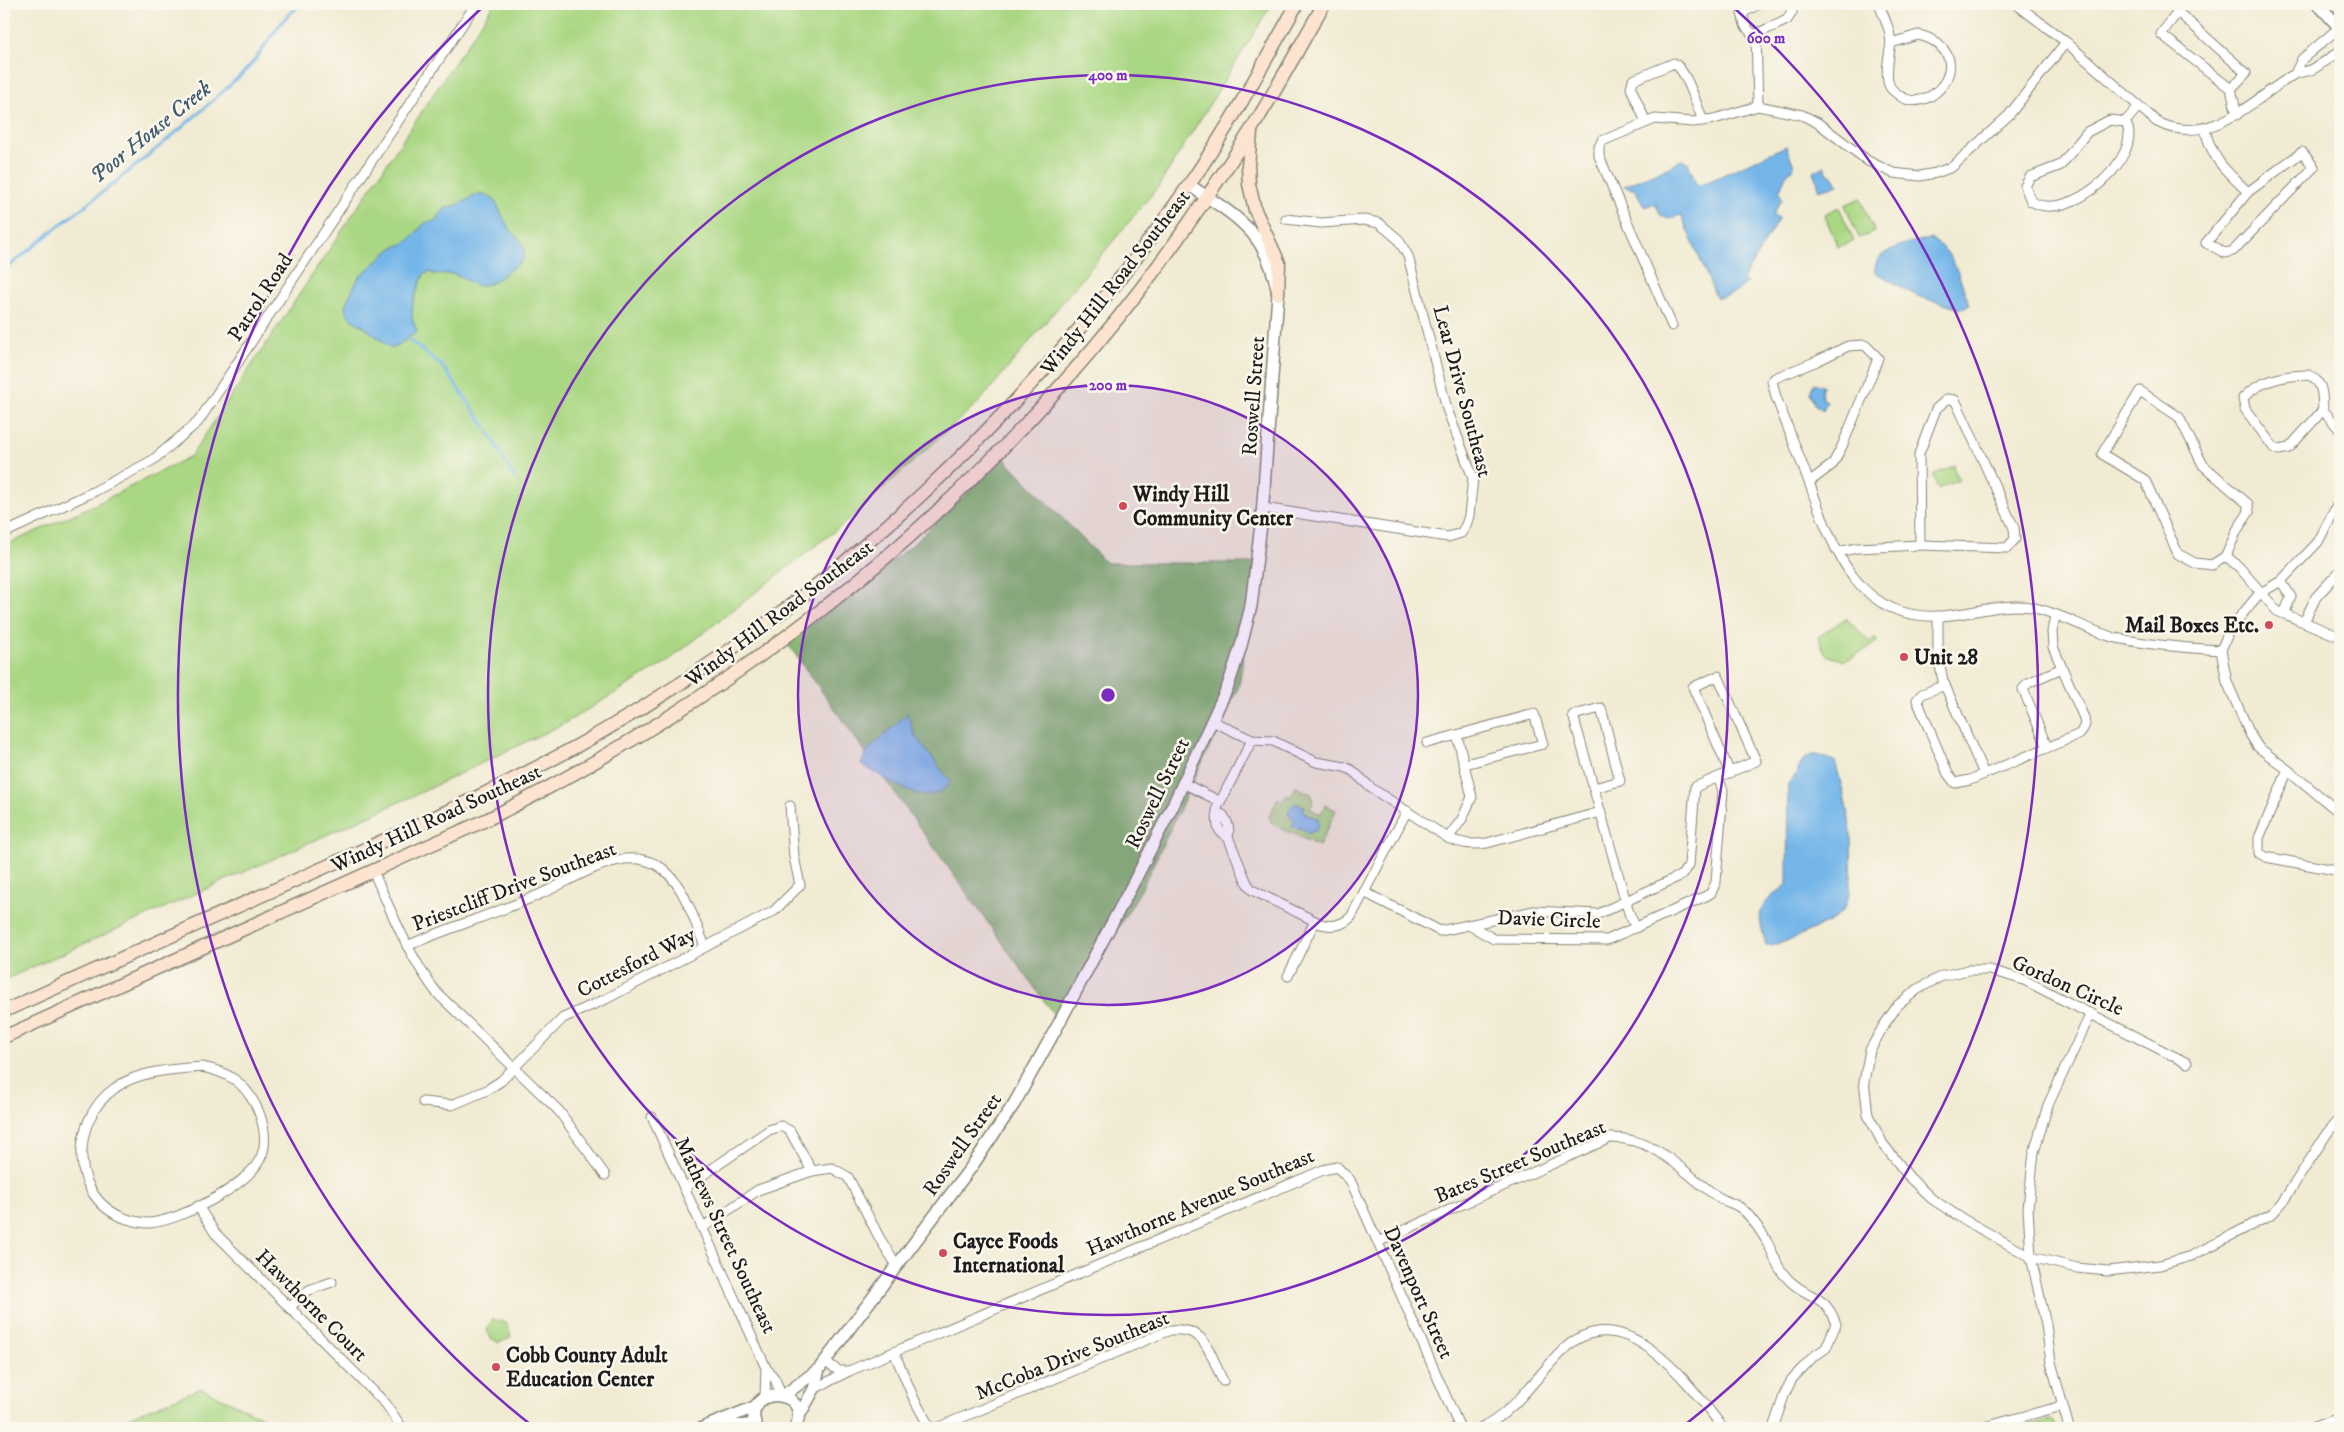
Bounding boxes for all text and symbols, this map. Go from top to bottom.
text: 600 m [1747,29,1786,48]
text: 400 m [1087,66,1128,85]
water label: Poor House Creek [85,75,218,189]
street label: Windy Hill Road Southeast [1034,184,1197,382]
street label: Patrol Road [223,248,299,347]
street label: Lear Drive Southeast [1427,303,1498,480]
street label: Roswell Street [1237,335,1271,457]
text: 200 m [1089,376,1128,395]
place label: Windy Hill Community Center [1132,482,1294,532]
marker: Windy Hill Community Center [1117,500,1129,512]
street label: Windy Hill Road Southeast [680,534,879,694]
place label: Mail Boxes Etc. [2125,613,2259,639]
marker: Mail Boxes Etc. [2263,619,2275,631]
place label: Unit 28 [1914,645,1979,671]
marker: Unit 28 [1898,651,1910,663]
centre of rings [1099,686,1117,704]
street label: Roswell Street [1120,734,1196,853]
street label: Windy Hill Road Southeast [326,759,546,879]
street label: Priestcliff Drive Southeast [409,836,620,938]
street label: Davie Circle [1497,905,1601,935]
street label: Cottesford Way [573,921,701,1004]
street label: Gordon Circle [2008,950,2128,1022]
street label: Roswell Street [918,1088,1008,1201]
street label: Bates Street Southeast [1431,1114,1610,1210]
street label: Mathews Street Southeast [668,1133,782,1338]
street label: Hawthorne Avenue Southeast [1083,1143,1318,1263]
street label: Davenport Street [1377,1222,1459,1363]
place label: Cayce Foods International [953,1229,1065,1279]
street label: Hawthorne Court [250,1244,373,1368]
marker: Cayce Foods International [937,1247,949,1259]
street label: McCoba Drive Southeast [972,1305,1173,1407]
place label: Cobb County Adult Education Center [506,1343,668,1393]
marker: Cobb County Adult Education Center [490,1361,502,1373]

